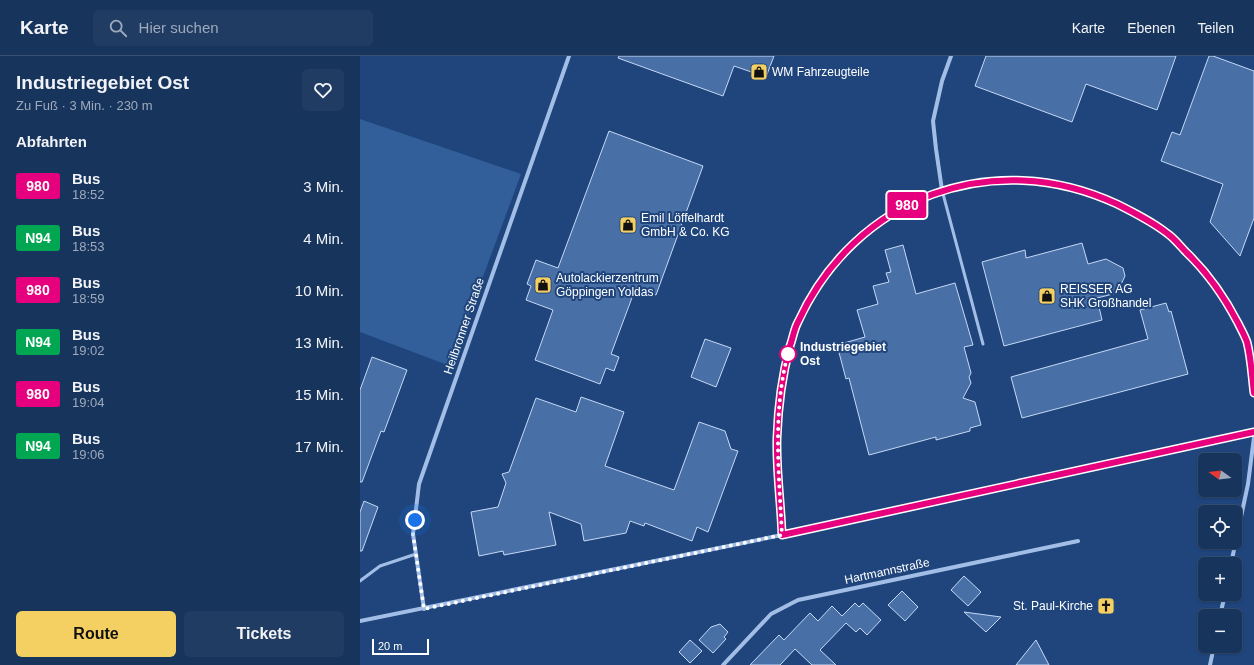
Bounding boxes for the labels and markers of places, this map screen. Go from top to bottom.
shop icon: WM Fahrzeugteile [749,62,769,82]
place label: WM Fahrzeugteile [772,65,870,79]
place label: Emil Löffelhardt GmbH & Co. KG [641,211,730,239]
shop icon: Emil Löffelhardt GmbH & Co. KG [618,215,638,235]
place label: Autolackierzentrum Göppingen Yoldas [556,271,659,299]
shop icon: Autolackierzentrum Göppingen Yoldas [533,275,553,295]
place label: REISSER AG SHK Großhandel [1060,282,1151,310]
shop icon: REISSER AG SHK Großhandel [1037,286,1057,306]
place label: Industriegebiet Ost [800,340,886,368]
marker: Industriegebiet Ost [779,345,797,363]
church icon: St. Paul-Kirche [1096,596,1116,616]
place label: St. Paul-Kirche [1013,599,1093,613]

